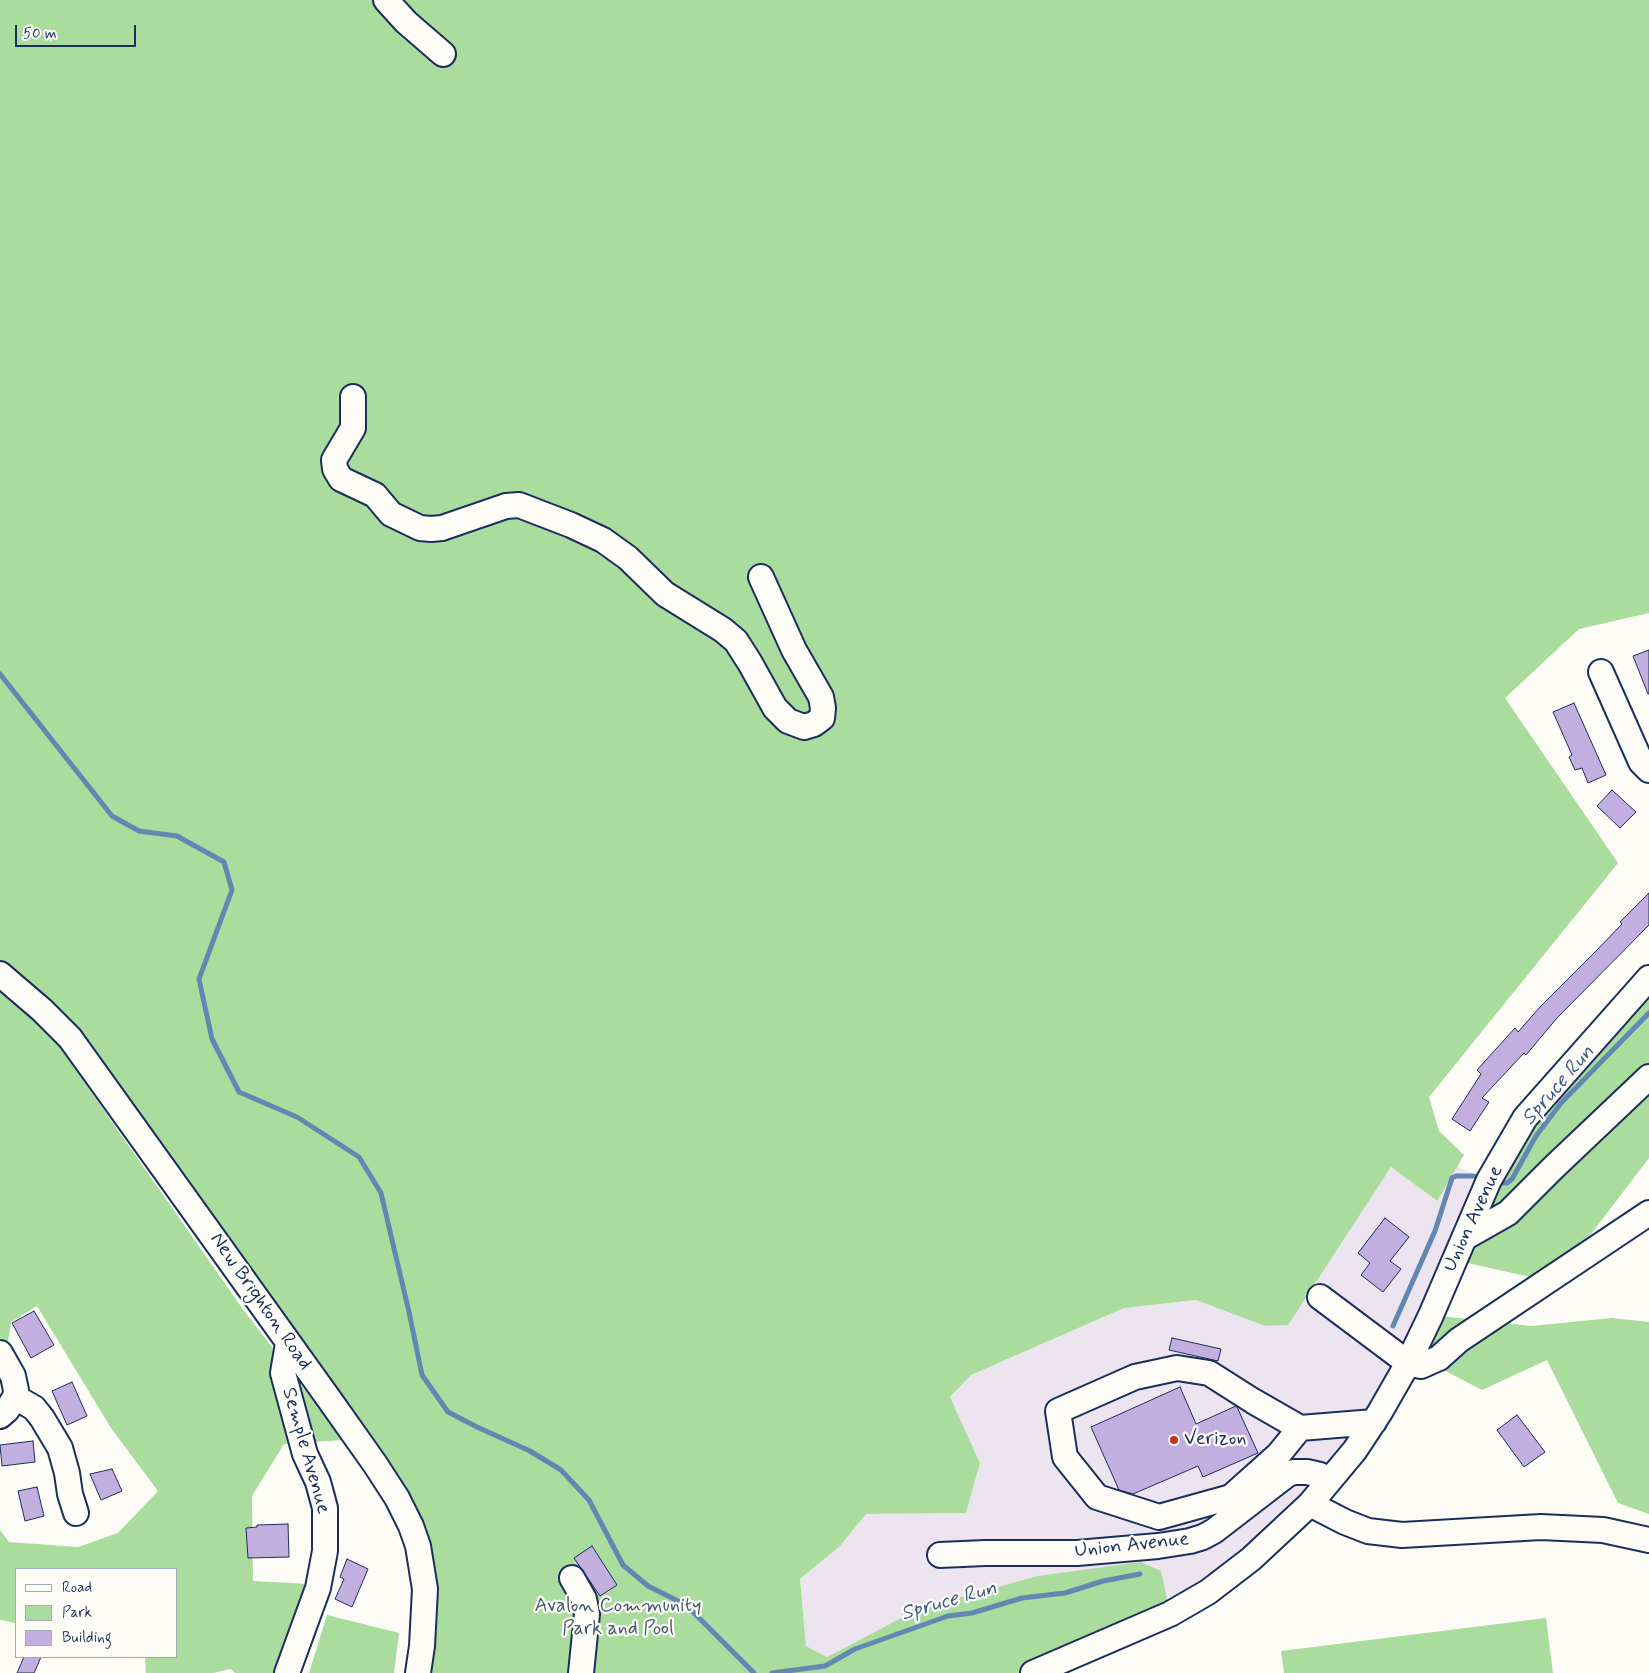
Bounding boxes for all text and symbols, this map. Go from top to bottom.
scale bar [18,15,139,47]
text: 50 m [23,24,57,44]
water label: Spruce Run [1517,1041,1601,1131]
street label: Union Avenue [1439,1162,1509,1276]
street label: New Brighton Road [204,1229,316,1375]
street label: Semple Avenue [276,1385,334,1517]
place label: Verizon [1184,1428,1246,1452]
marker: Verizon [1168,1434,1180,1446]
street label: Union Avenue [1074,1528,1190,1564]
legend [15,1568,178,1658]
water label: Spruce Run [898,1576,1000,1628]
text: Road [62,1578,92,1598]
park label: Avalon Community Park and Pool [535,1595,701,1642]
text: Park [62,1603,92,1623]
text: Building [62,1628,112,1648]

